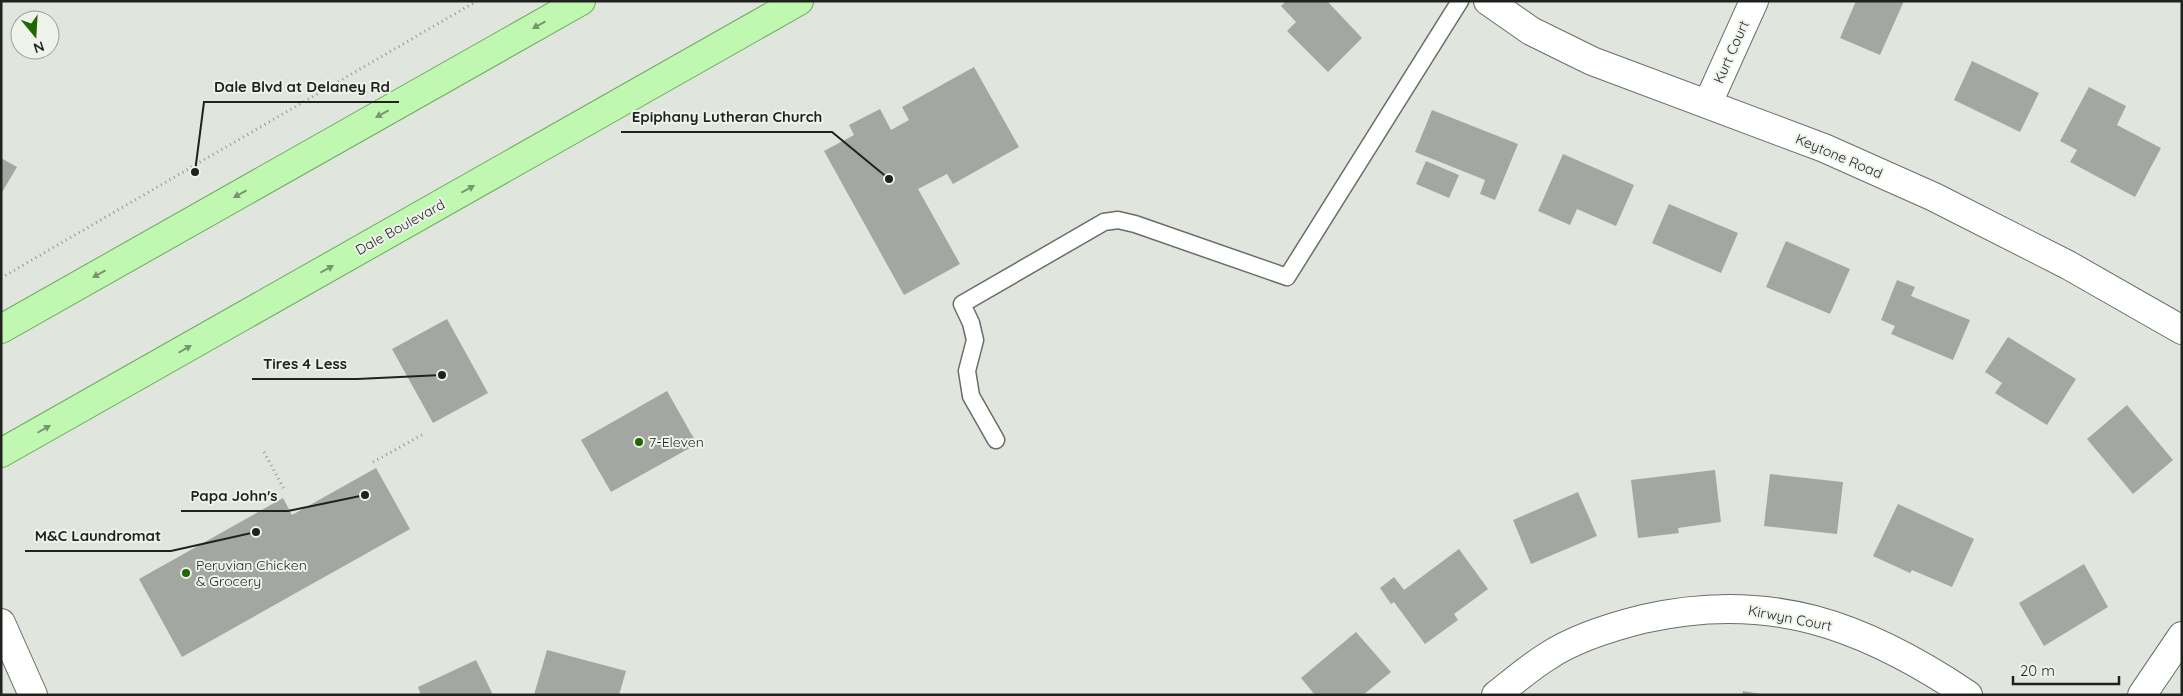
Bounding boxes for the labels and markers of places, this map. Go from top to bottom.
callout: Dale Blvd at Delaney Rd [204,72,399,102]
callout: Epiphany Lutheran Church [621,102,832,132]
callout: Tires 4 Less [252,349,357,379]
place label: 7-Eleven [649,433,704,451]
marker: 7-Eleven [633,436,645,448]
callout: Papa John's [181,481,288,511]
callout: M&C Laundromat [25,521,171,551]
place label: Peruvian Chicken & Grocery [196,556,307,590]
marker: Peruvian Chicken & Grocery [180,567,192,579]

